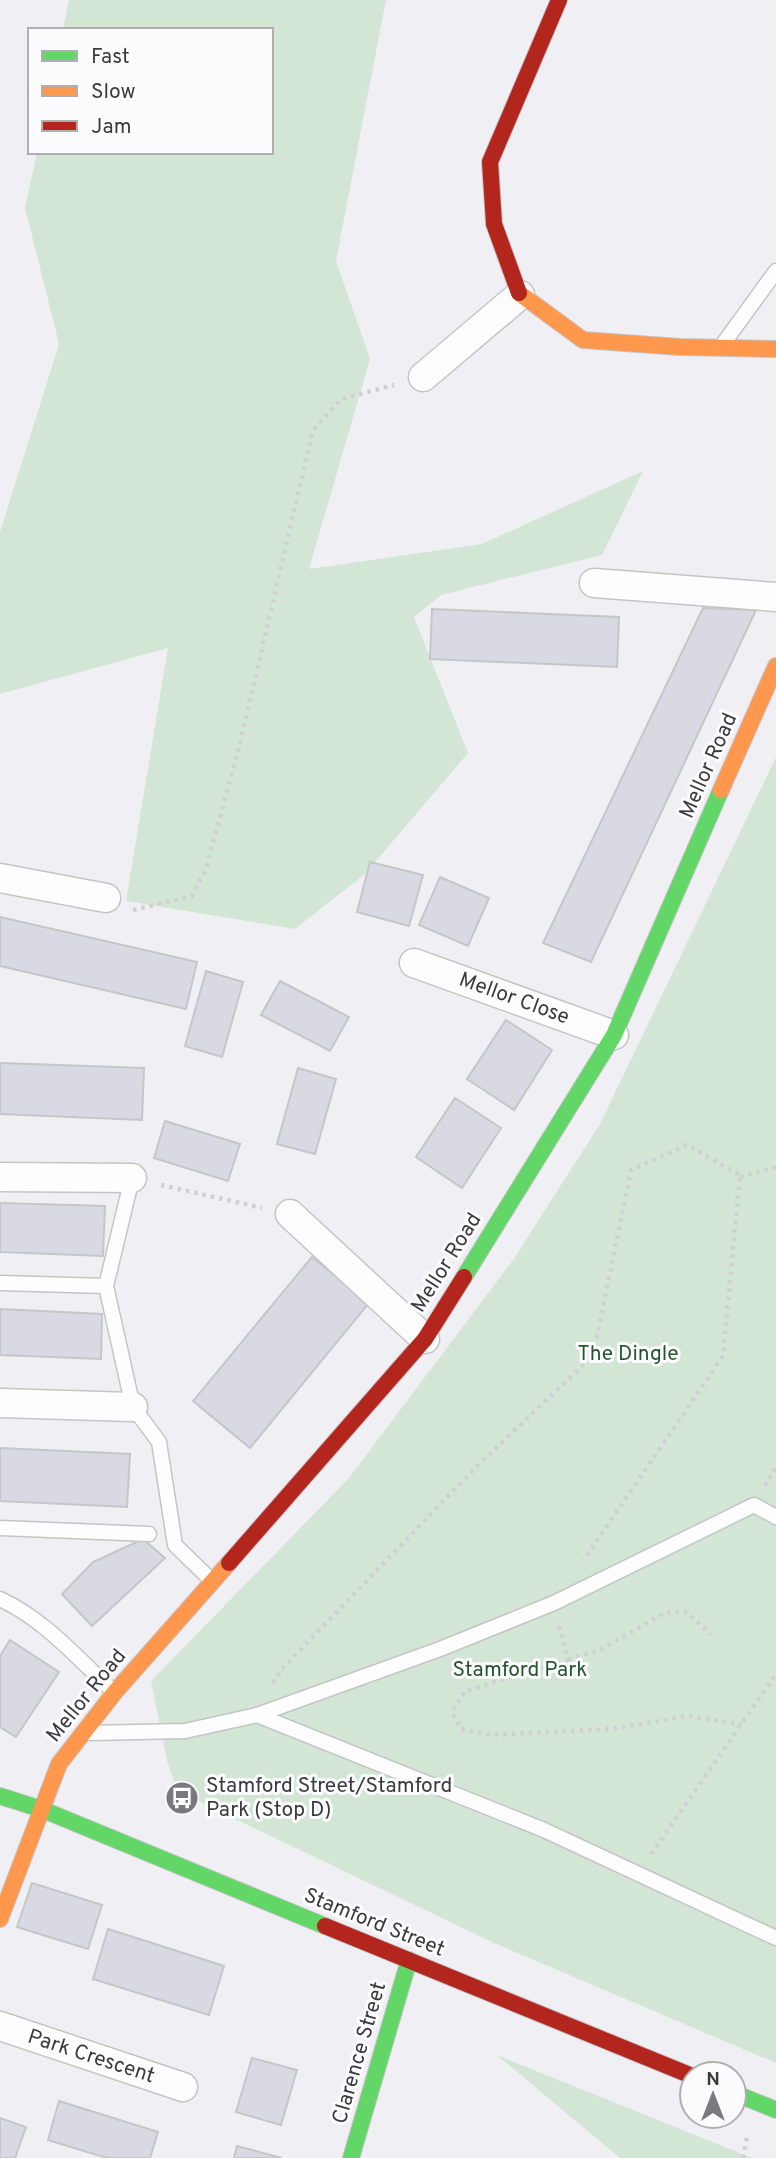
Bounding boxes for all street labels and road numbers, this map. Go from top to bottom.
street label: Mellor Road [674,709,744,823]
street label: Mellor Close [455,967,573,1031]
street label: Mellor Road [406,1208,488,1318]
street label: Mellor Road [41,1644,133,1748]
street label: Stamford Street [300,1882,448,1964]
street label: Clarence Street [327,1979,393,2127]
street label: Park Crescent [24,2024,158,2090]

